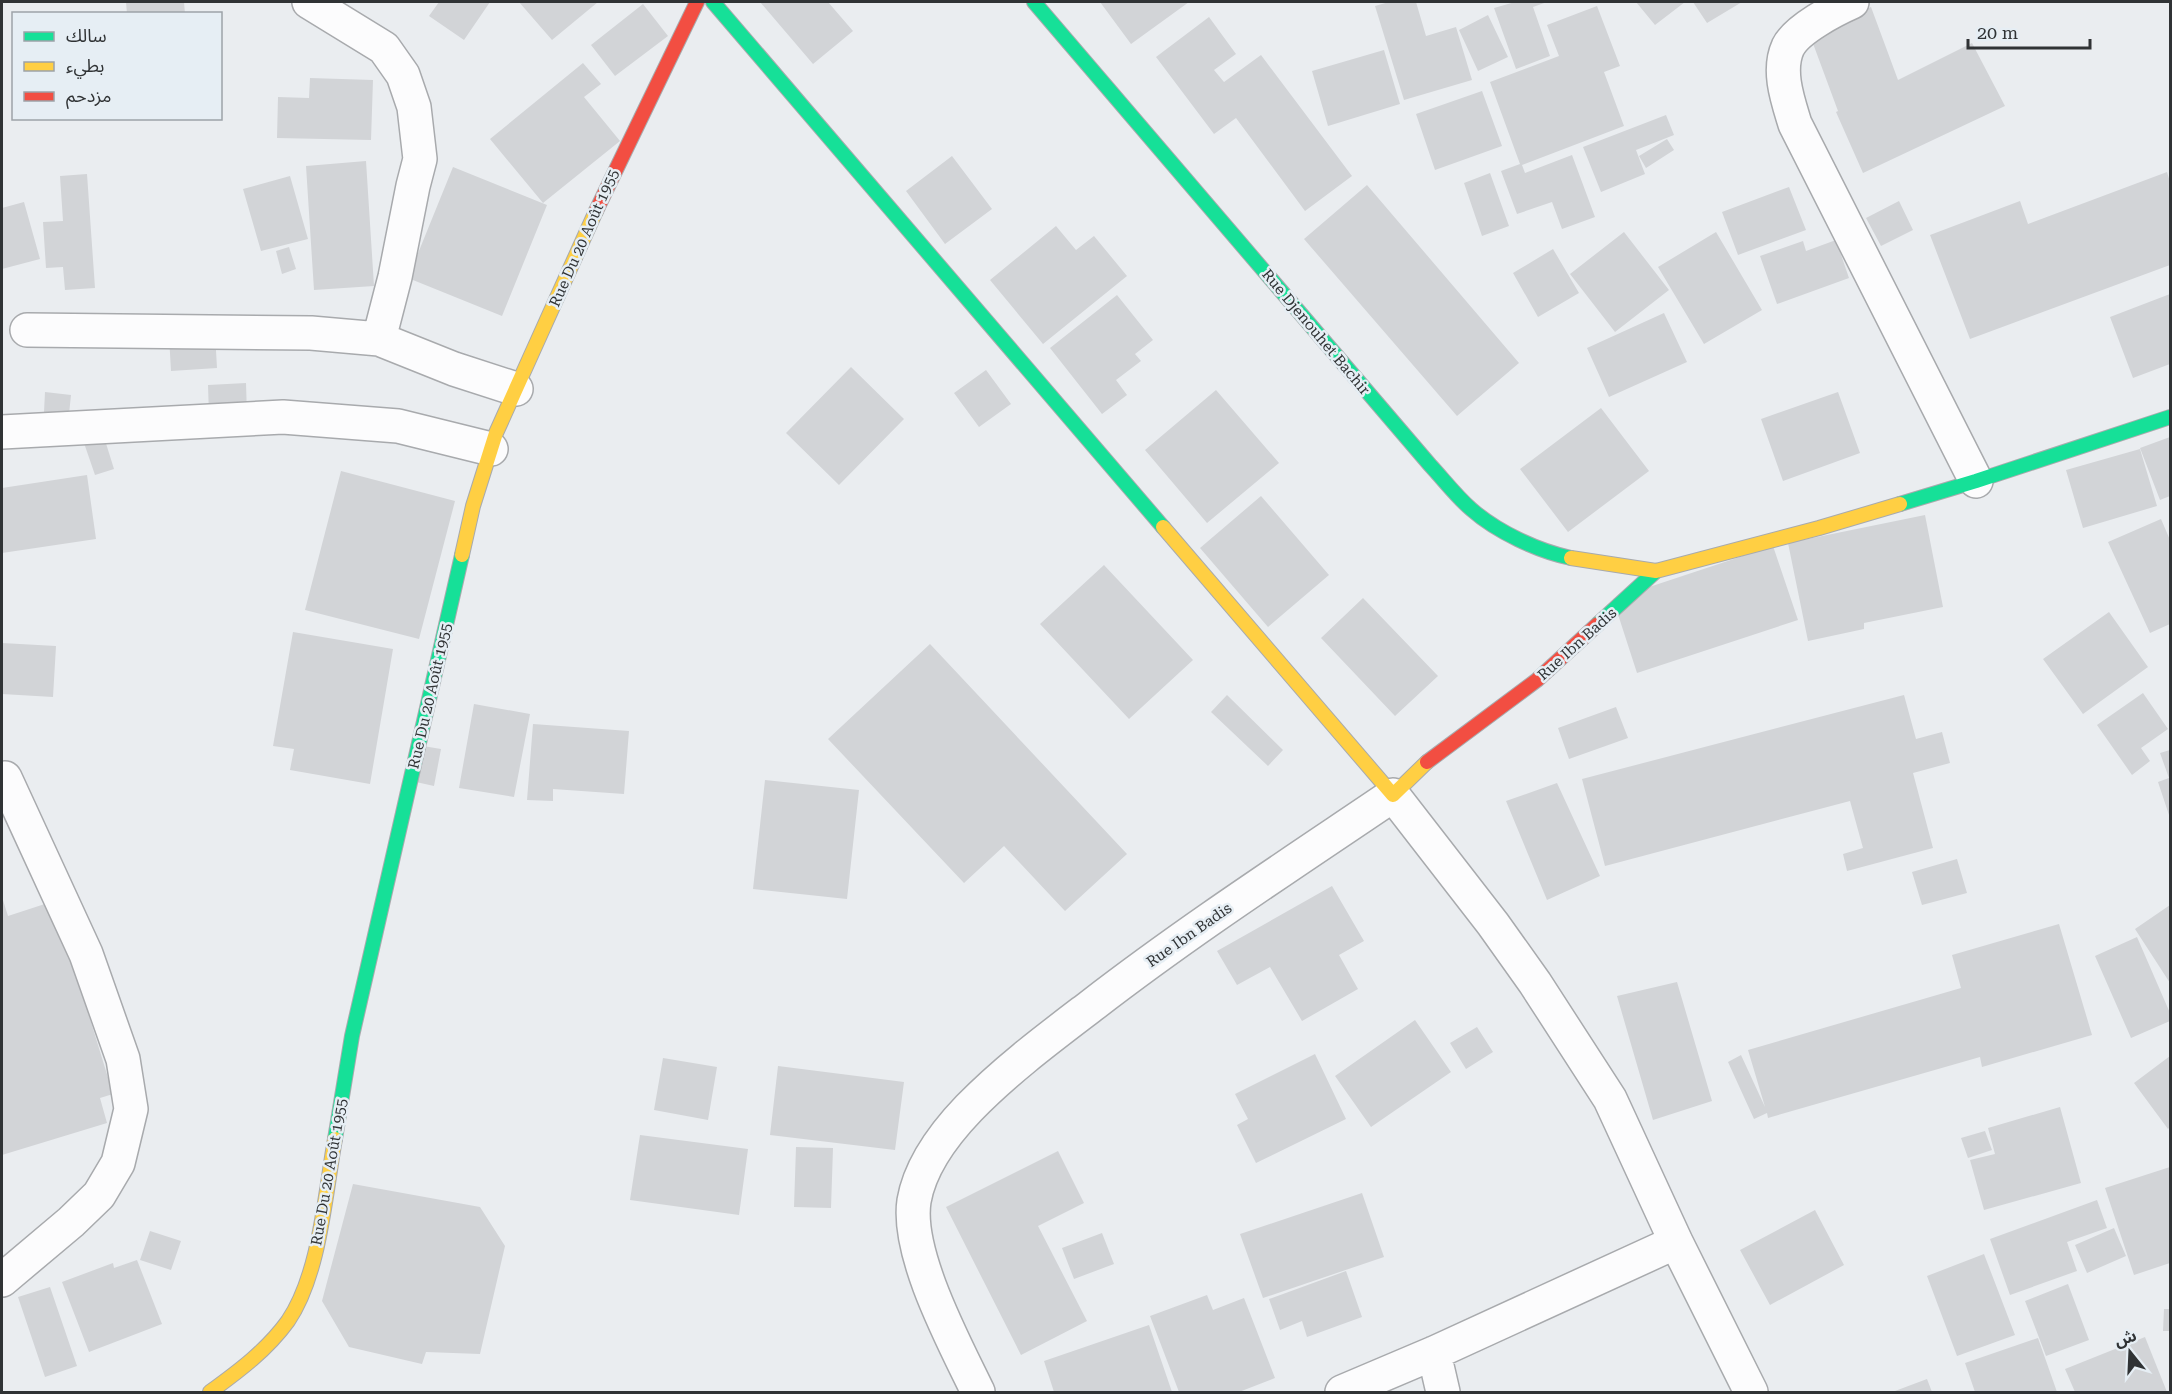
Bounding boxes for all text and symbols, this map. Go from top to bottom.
legend [12,12,222,120]
scale bar [1968,12,2090,50]
text: 20 m [1977,22,2018,43]
text: سالك [66,25,107,46]
text: بطيء [66,55,104,79]
text: مزدحم [66,85,111,109]
street label: Rue Du 20 Août 1955 [545,166,623,310]
street label: Rue Djenouhet Bachir [1258,266,1374,398]
street label: Rue Ibn Badis [1534,604,1620,684]
street label: Rue Du 20 Août 1955 [404,621,456,771]
street label: Rue Ibn Badis [1143,899,1235,971]
street label: Rue Du 20 Août 1955 [307,1097,351,1247]
north arrow [2100,1322,2160,1382]
text: ش [2112,1326,2139,1351]

